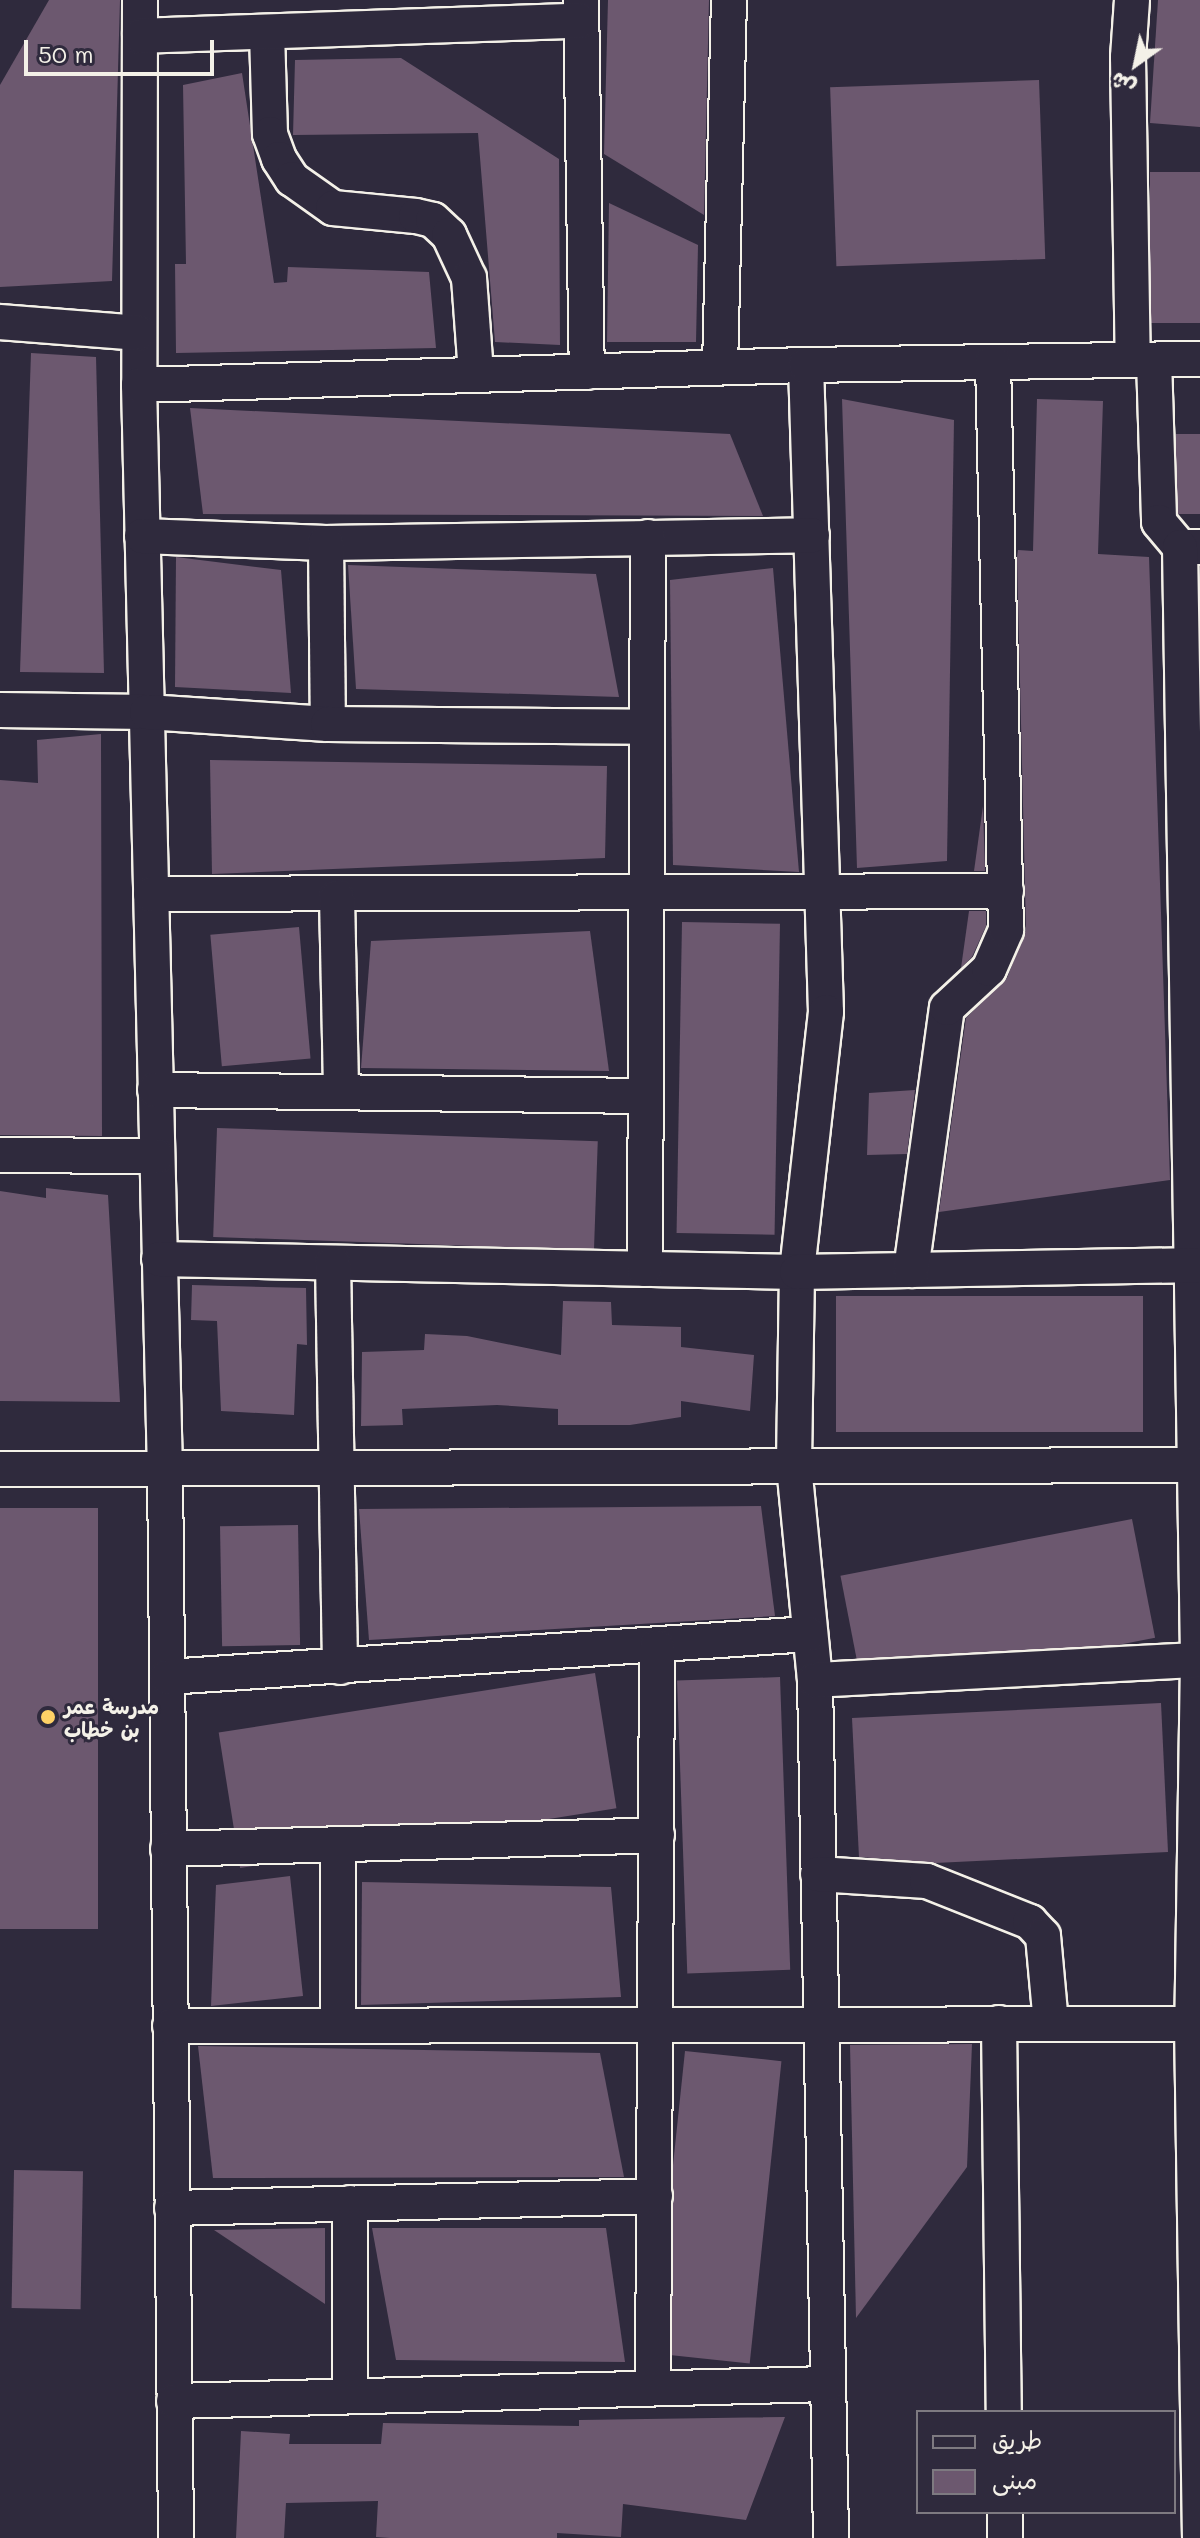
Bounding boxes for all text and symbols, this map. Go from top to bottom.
scale bar [28,24,218,74]
north arrow [1096,24,1176,104]
text: 50 m [38,38,94,69]
text: ش [1105,66,1141,103]
place label: مدرسة عمر بن خطاب [64,1694,159,1741]
marker: مدرسة عمر بن خطاب [39,1708,57,1726]
legend [916,2410,1176,2514]
text: طريق [992,2424,1042,2455]
text: مبنى [992,2464,1037,2495]

